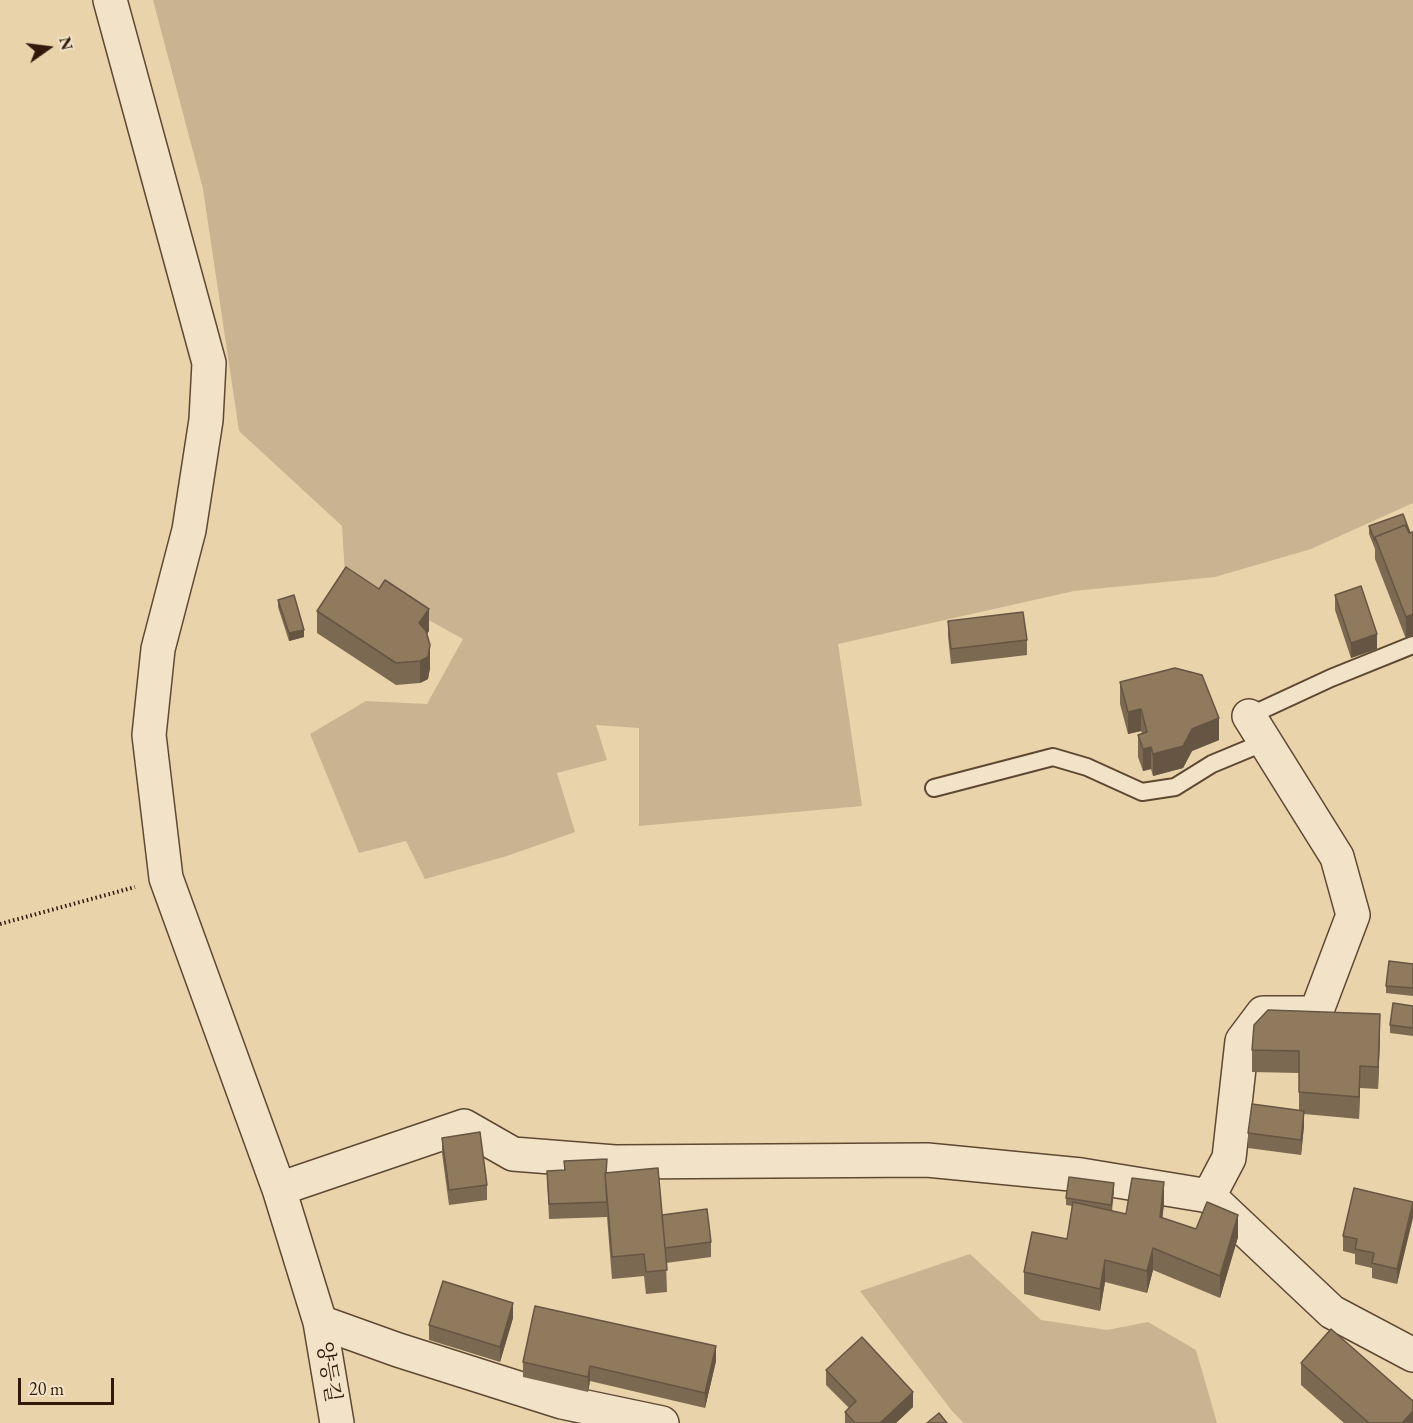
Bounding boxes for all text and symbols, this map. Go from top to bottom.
north arrow [18,18,78,78]
text: N [54,35,78,52]
street label: 양등길 [311,1340,345,1404]
scale bar [21,1366,117,1404]
text: 20 m [29,1377,64,1400]

